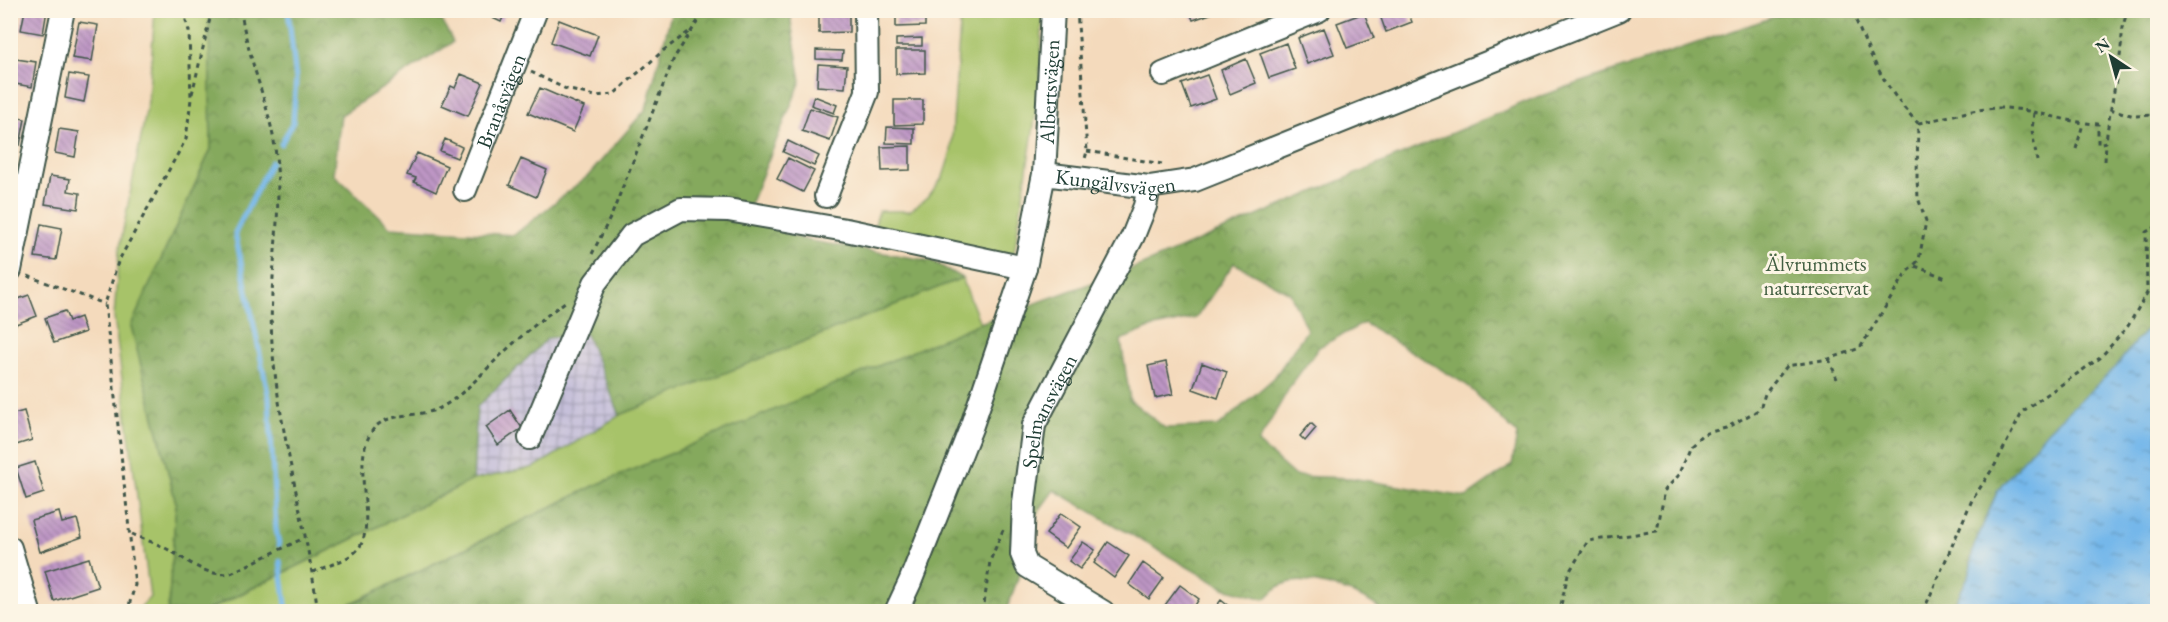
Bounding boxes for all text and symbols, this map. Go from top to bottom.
north arrow [2081,27,2141,87]
text: N [2091,33,2114,58]
street label: Albertsvägen [1032,39,1065,146]
street label: Branåsvägen [469,49,531,152]
street label: Kungälvsvägen [1054,162,1177,201]
park label: Älvrummets naturreservat [1763,250,1869,301]
street label: Spelmansvägen [1015,349,1082,470]

